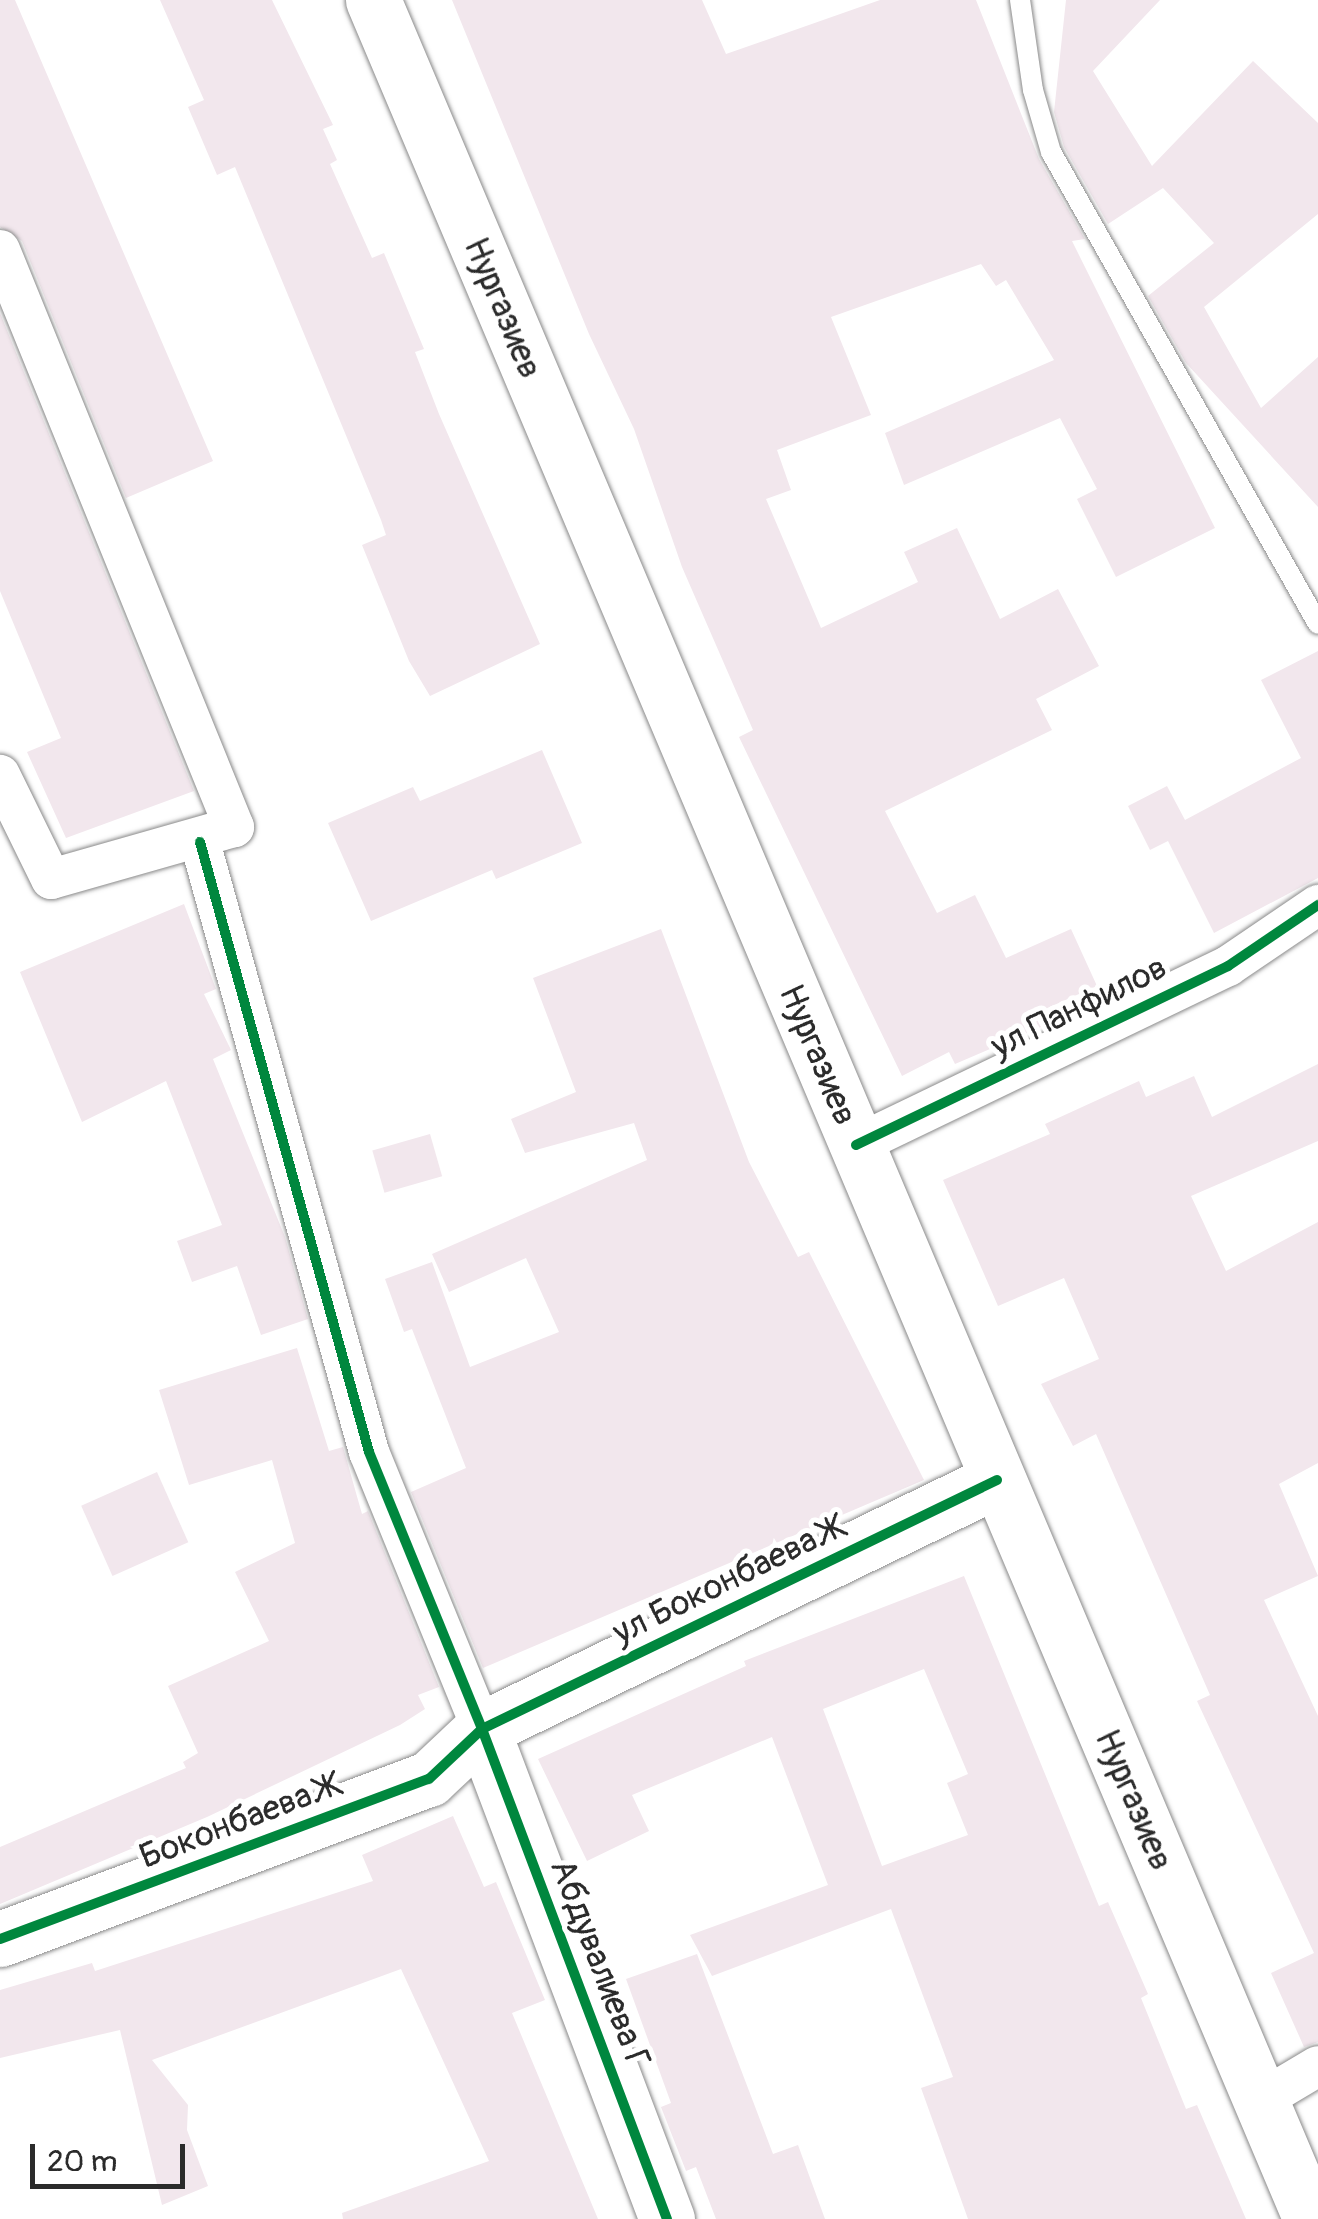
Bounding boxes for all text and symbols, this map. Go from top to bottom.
street label: Нургазиев [455,231,551,385]
street label: ул Панфилов [984,946,1174,1068]
street label: Нургазиев [770,978,866,1132]
street label: ул Боконбаева.Ж [606,1506,850,1654]
street label: Нургазиев [1086,1723,1182,1877]
street label: Боконбаева.Ж [133,1764,345,1878]
street label: Абдувалиева Г [541,1853,659,2075]
scale bar [35,2124,190,2186]
text: 20 m [47,2143,117,2180]

